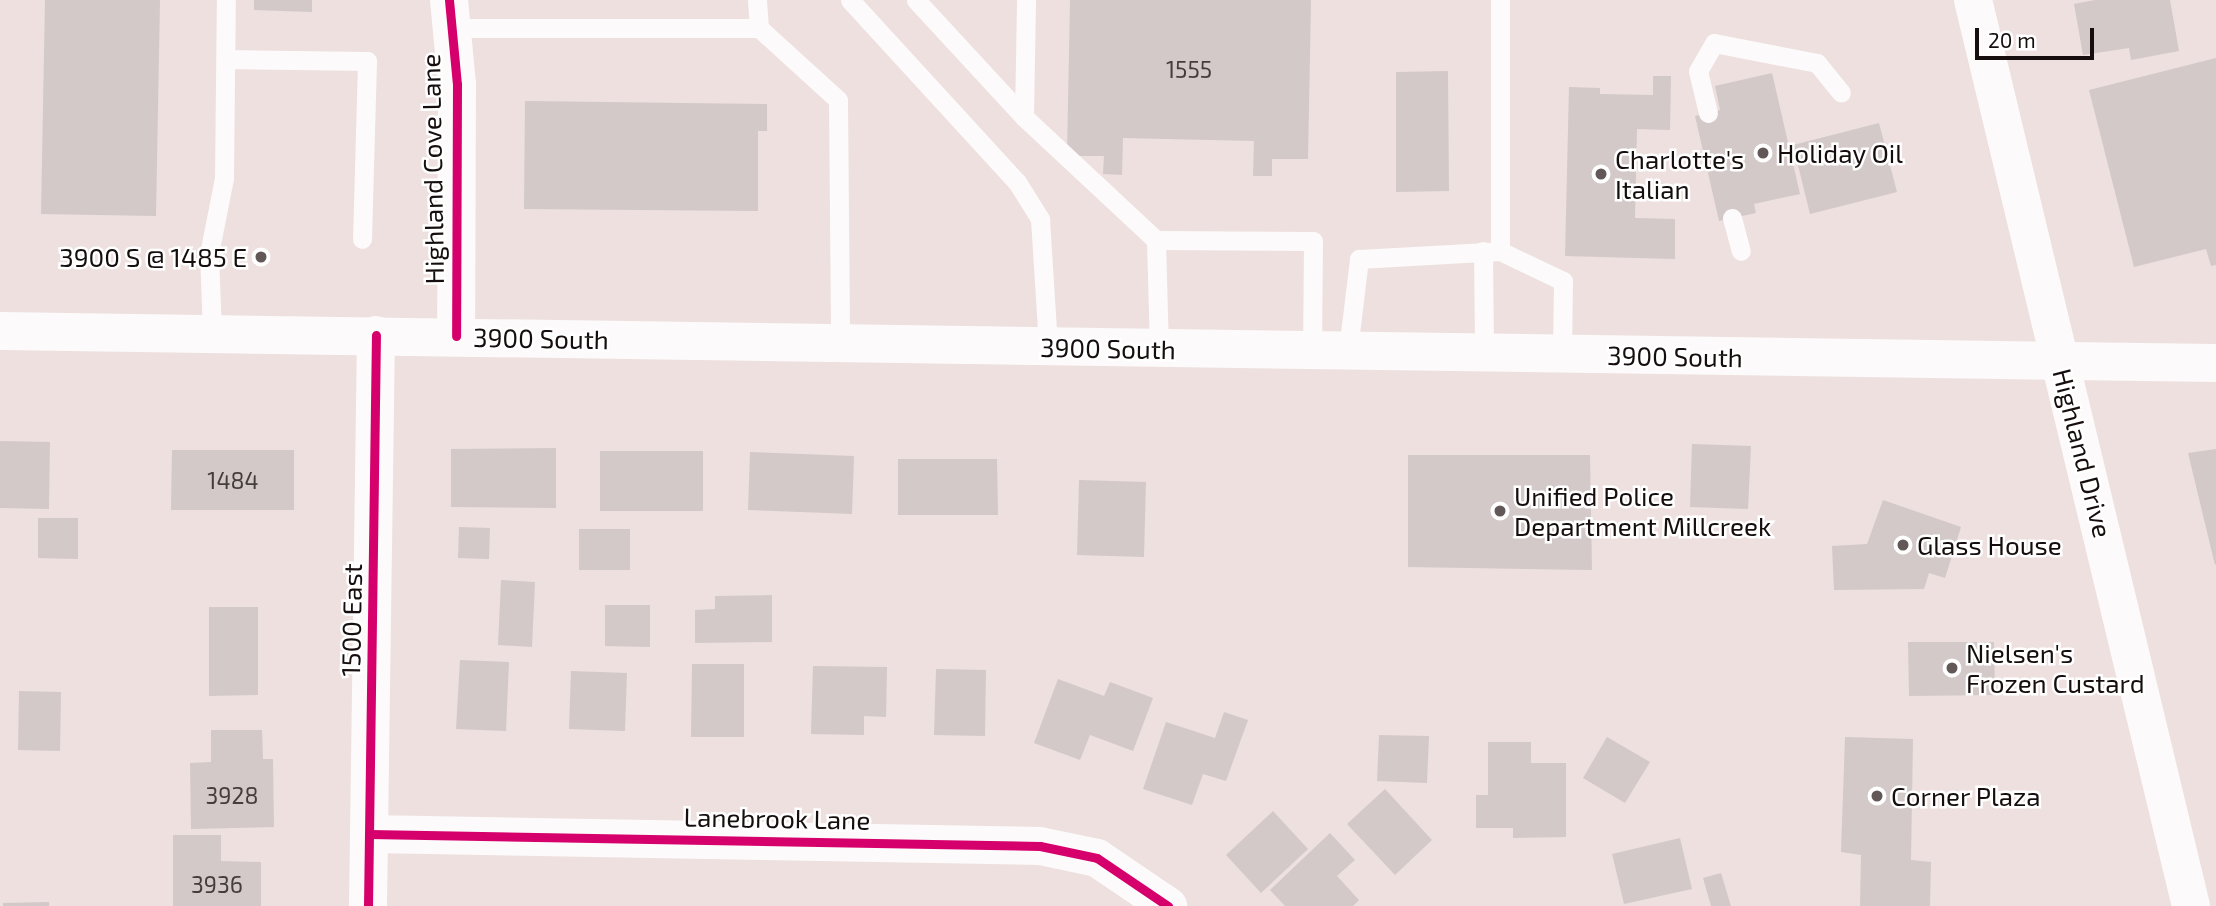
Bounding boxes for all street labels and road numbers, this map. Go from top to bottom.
street label: Highland Cove Lane [414,53,450,285]
street label: 3900 South [473,321,609,355]
street label: 3900 South [1040,331,1176,365]
street label: 3900 South [1607,339,1743,373]
street label: Highland Drive [2047,365,2119,541]
street label: 1500 East [334,563,368,677]
street label: Lanebrook Lane [683,801,871,835]

